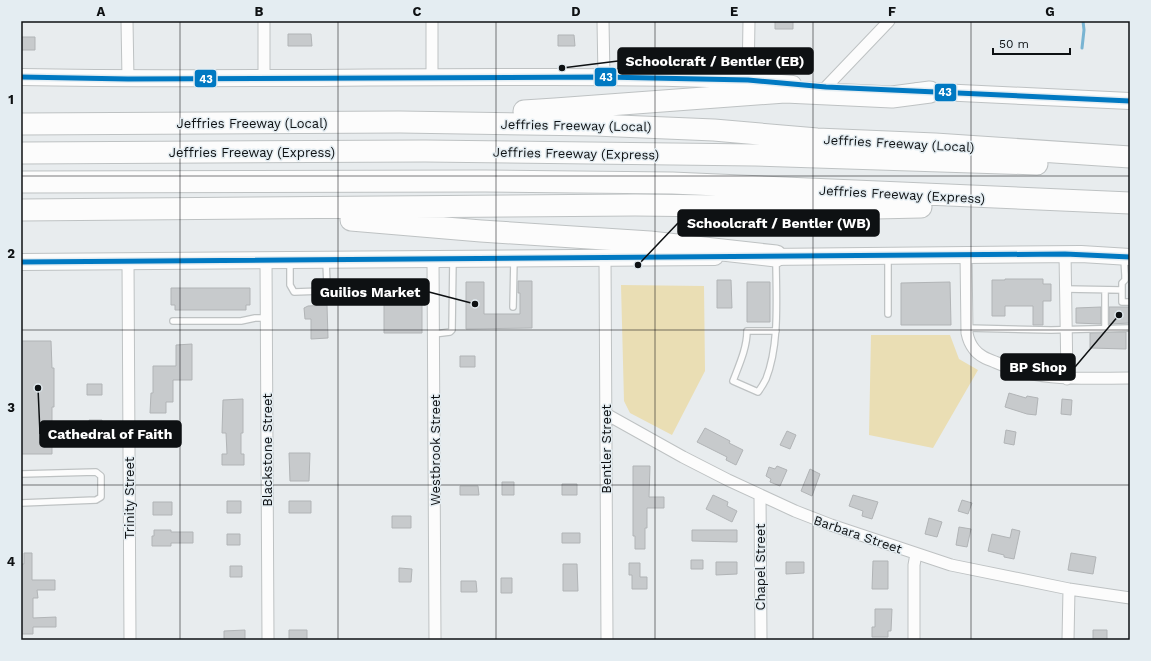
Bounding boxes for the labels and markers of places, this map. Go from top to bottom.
callout: Schoolcraft / Bentler (EB) [618,48,813,74]
callout: Schoolcraft / Bentler (WB) [678,210,879,236]
callout: Guilios Market [312,279,429,305]
callout: BP Shop [1001,354,1075,380]
callout: Cathedral of Faith [40,421,181,447]

